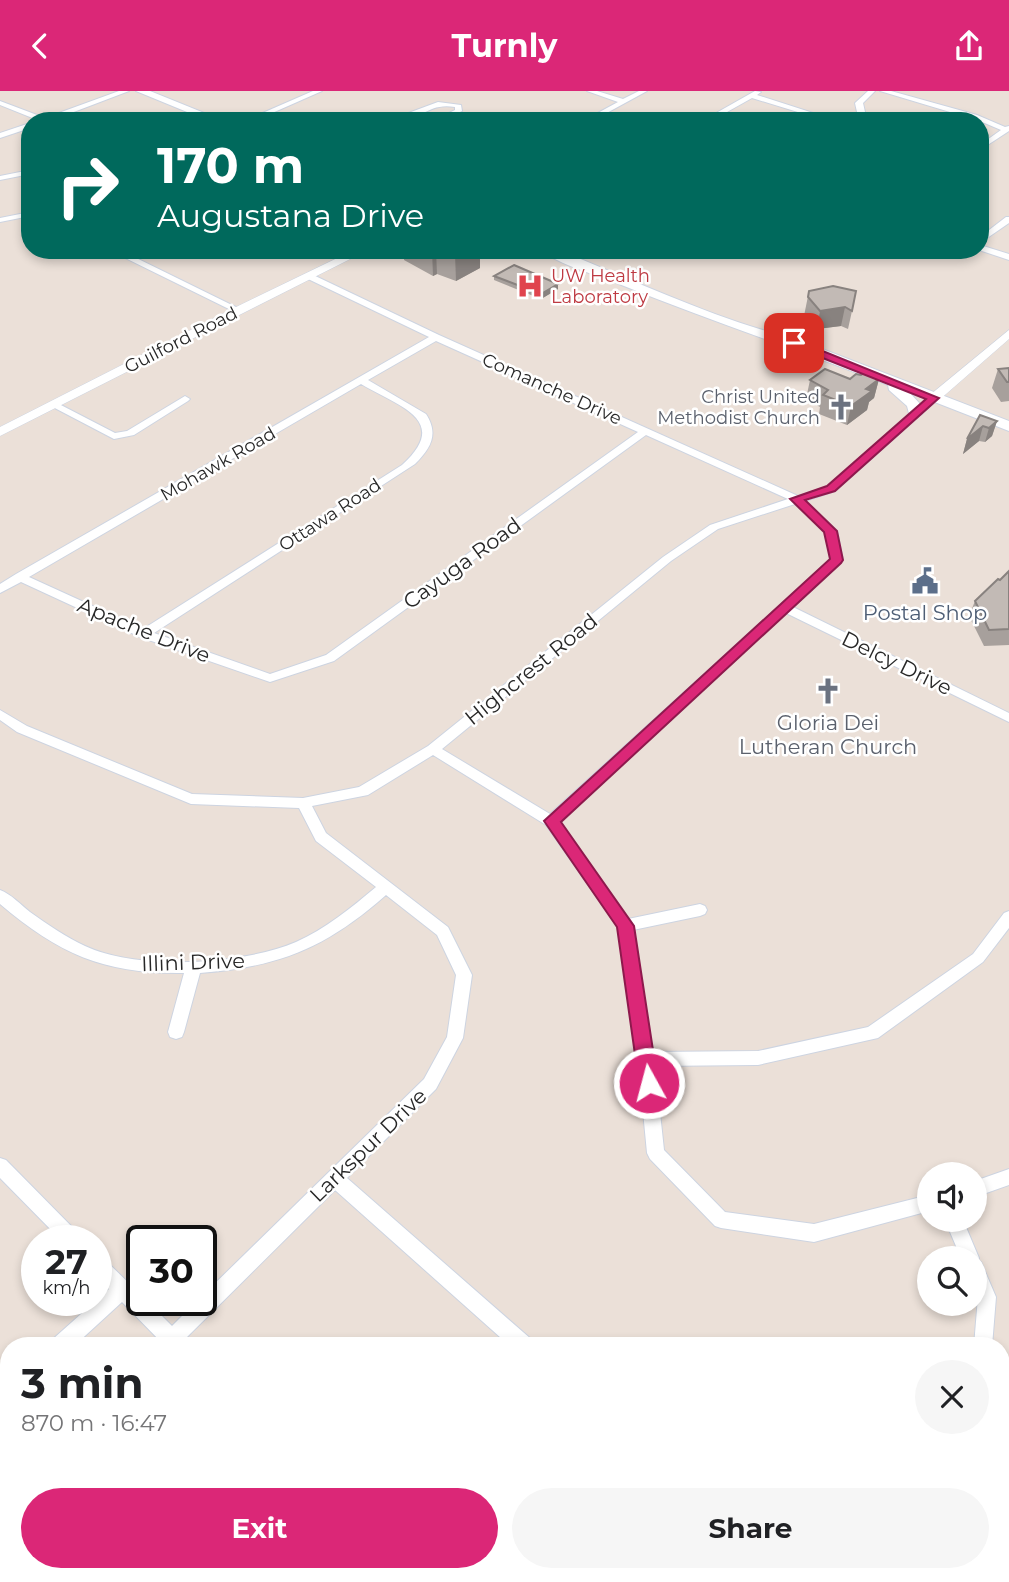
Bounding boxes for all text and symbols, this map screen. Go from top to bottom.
text: Turnly [452,26,557,65]
icon: back [21,27,59,65]
icon: share [950,27,988,65]
text: 170 m [157,136,304,195]
icon: right [42,140,133,231]
text: Augustana Drive [157,196,424,235]
place label: UW Health Laboratory [551,265,650,308]
hospital icon: UW Health Laboratory [515,271,545,301]
street label: Guilford Road [121,302,241,378]
pin [764,313,824,373]
icon: arrive [775,324,813,362]
street label: Comanche Drive [479,348,625,430]
place label: Christ United Methodist Church [657,386,820,429]
church icon: Christ United Methodist Church [826,392,856,422]
street label: Mohawk Road [156,422,280,506]
street label: Ottawa Road [275,474,385,556]
street label: Cayuga Road [398,512,526,614]
public building icon: Postal Shop [910,566,940,596]
street label: Apache Drive [74,592,214,668]
place label: Postal Shop [863,600,987,625]
street label: Highcrest Road [460,608,602,730]
street label: Delcy Drive [838,626,956,700]
church icon: Gloria Dei Lutheran Church [813,676,843,706]
place label: Gloria Dei Lutheran Church [739,710,917,759]
street label: Illini Drive [141,948,245,976]
position arrow [612,1046,686,1120]
street label: Larkspur Drive [304,1083,432,1207]
map controls [917,1162,987,1316]
button: sound [917,1162,987,1232]
speed limit sign: 30 [126,1225,217,1316]
text: 27 [45,1240,88,1283]
button: search [917,1246,987,1316]
text: km/h [42,1277,91,1299]
text: 3 min [21,1357,143,1409]
button: close [915,1360,989,1434]
text: 870 m · 16:47 [21,1409,167,1437]
button: Exit [21,1488,498,1568]
button: Share [512,1488,989,1568]

